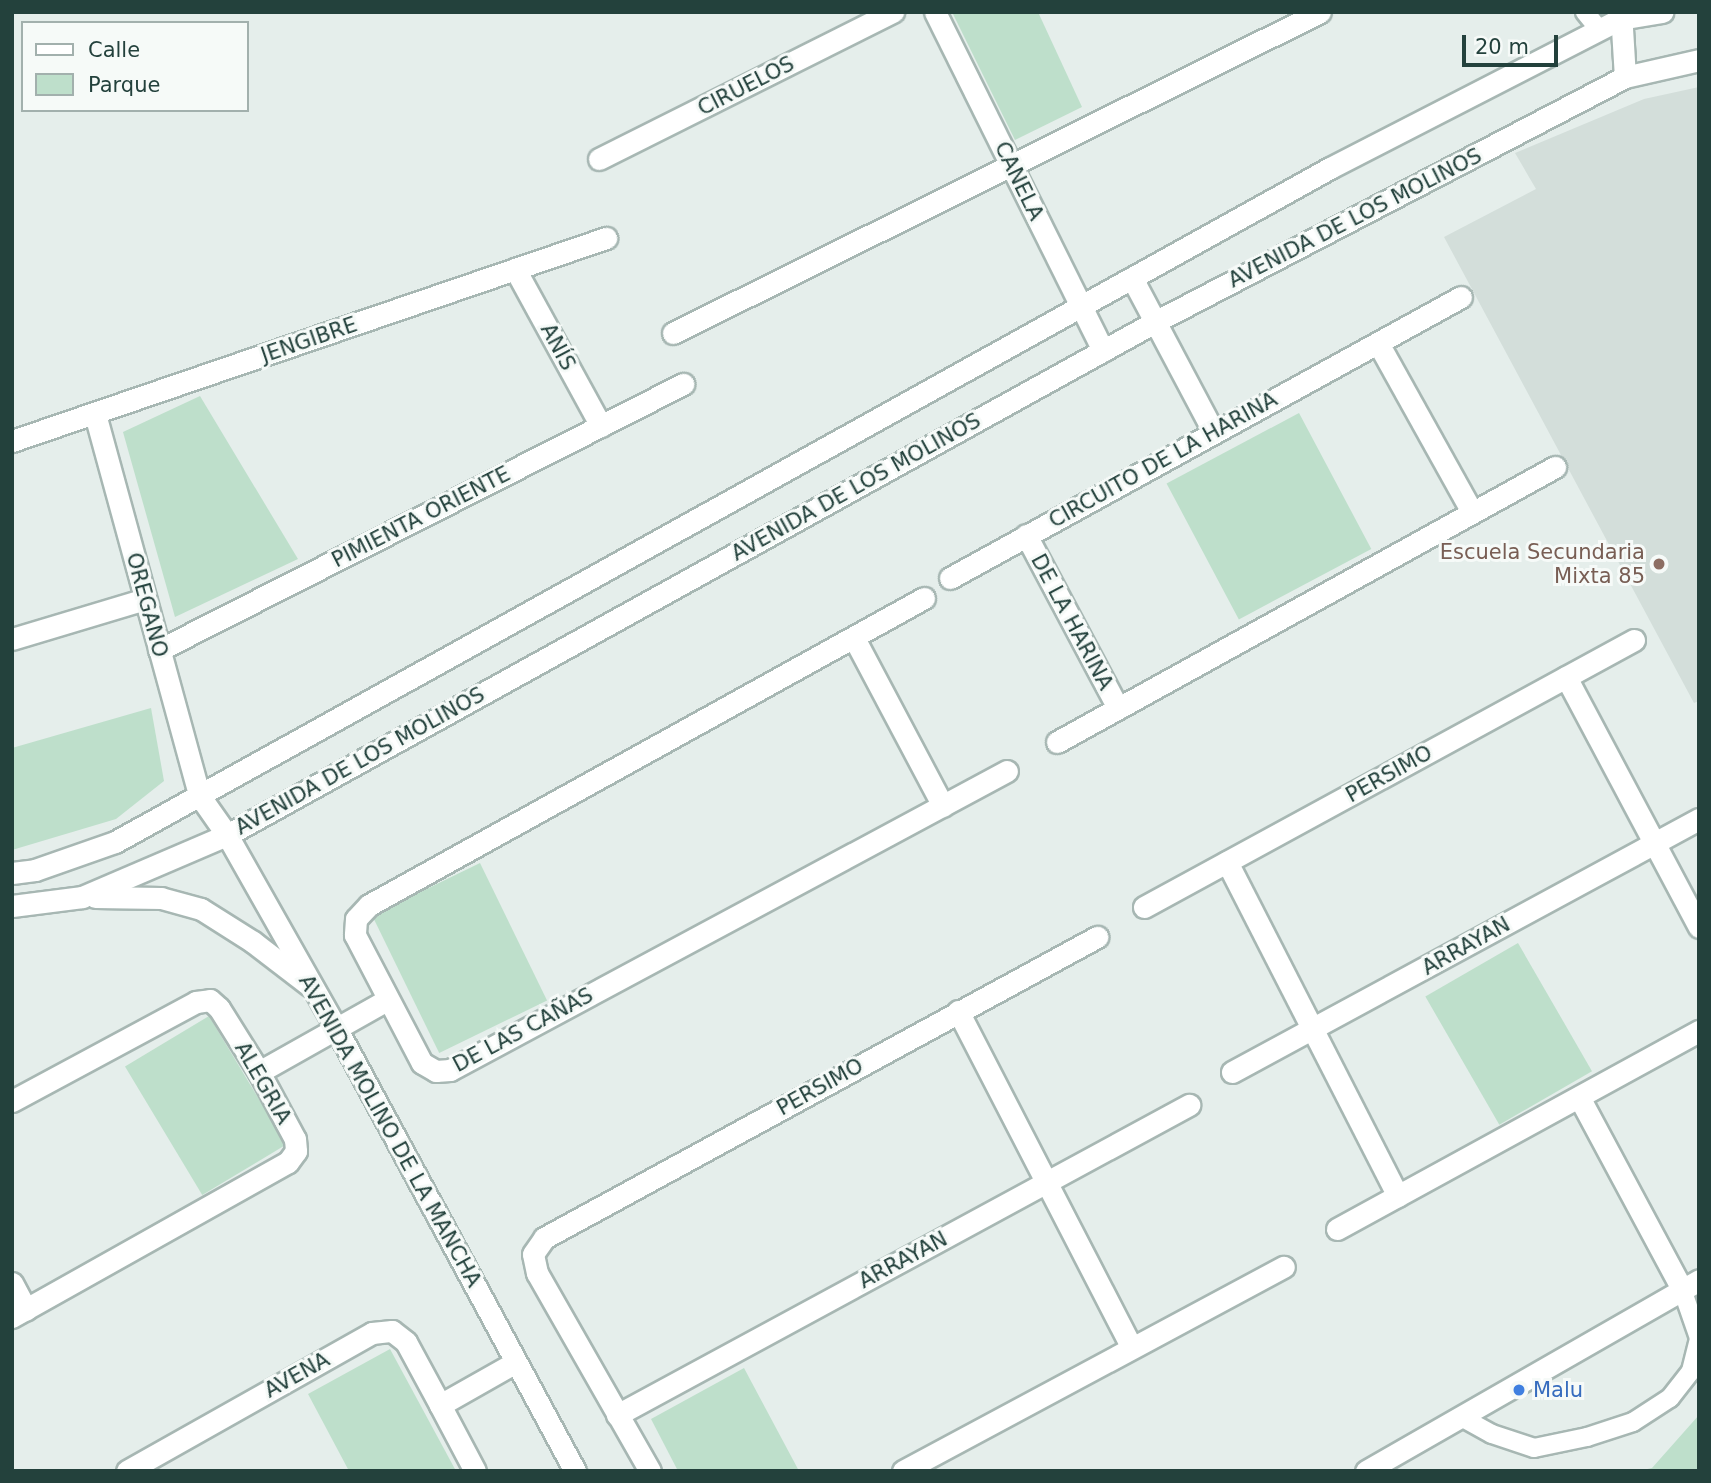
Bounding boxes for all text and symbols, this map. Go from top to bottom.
legend [21,21,248,112]
scale bar [1466,21,1562,65]
text: 20 m [1475,35,1529,59]
text: Calle [88,38,140,62]
street label: CIRUELOS [694,51,798,121]
text: Parque [88,73,160,97]
street label: CANELA [989,137,1049,225]
street label: AVENIDA DE LOS MOLINOS [1224,143,1486,293]
street label: JENGIBRE [258,312,360,368]
street label: ANÍS [535,319,581,375]
street label: CIRCUITO DE LA HARINA [1044,387,1282,533]
street label: AVENIDA DE LOS MOLINOS [727,408,985,566]
street label: PIMIENTA ORIENTE [328,461,514,573]
place label: Escuela Secundaria Mixta 85 [1440,539,1645,589]
street label: OREGANO [121,550,173,660]
street label: DE LA HARINA [1026,550,1118,694]
marker: Escuela Secundaria Mixta 85 [1651,556,1667,572]
street label: AVENIDA DE LOS MOLINOS [231,682,489,840]
street label: PERSIMO [1341,740,1437,808]
street label: ARRAYAN [1418,912,1514,980]
street label: AVENIDA MOLINO DE LA MANCHA [293,970,487,1292]
street label: DE LAS CAÑAS [449,982,597,1078]
street label: ALEGRIA [229,1037,297,1129]
street label: PERSIMO [772,1053,868,1121]
street label: ARRAYAN [854,1226,952,1294]
street label: AVENA [260,1347,334,1403]
place label: Malu [1533,1377,1583,1403]
marker: Malu [1511,1382,1527,1398]

